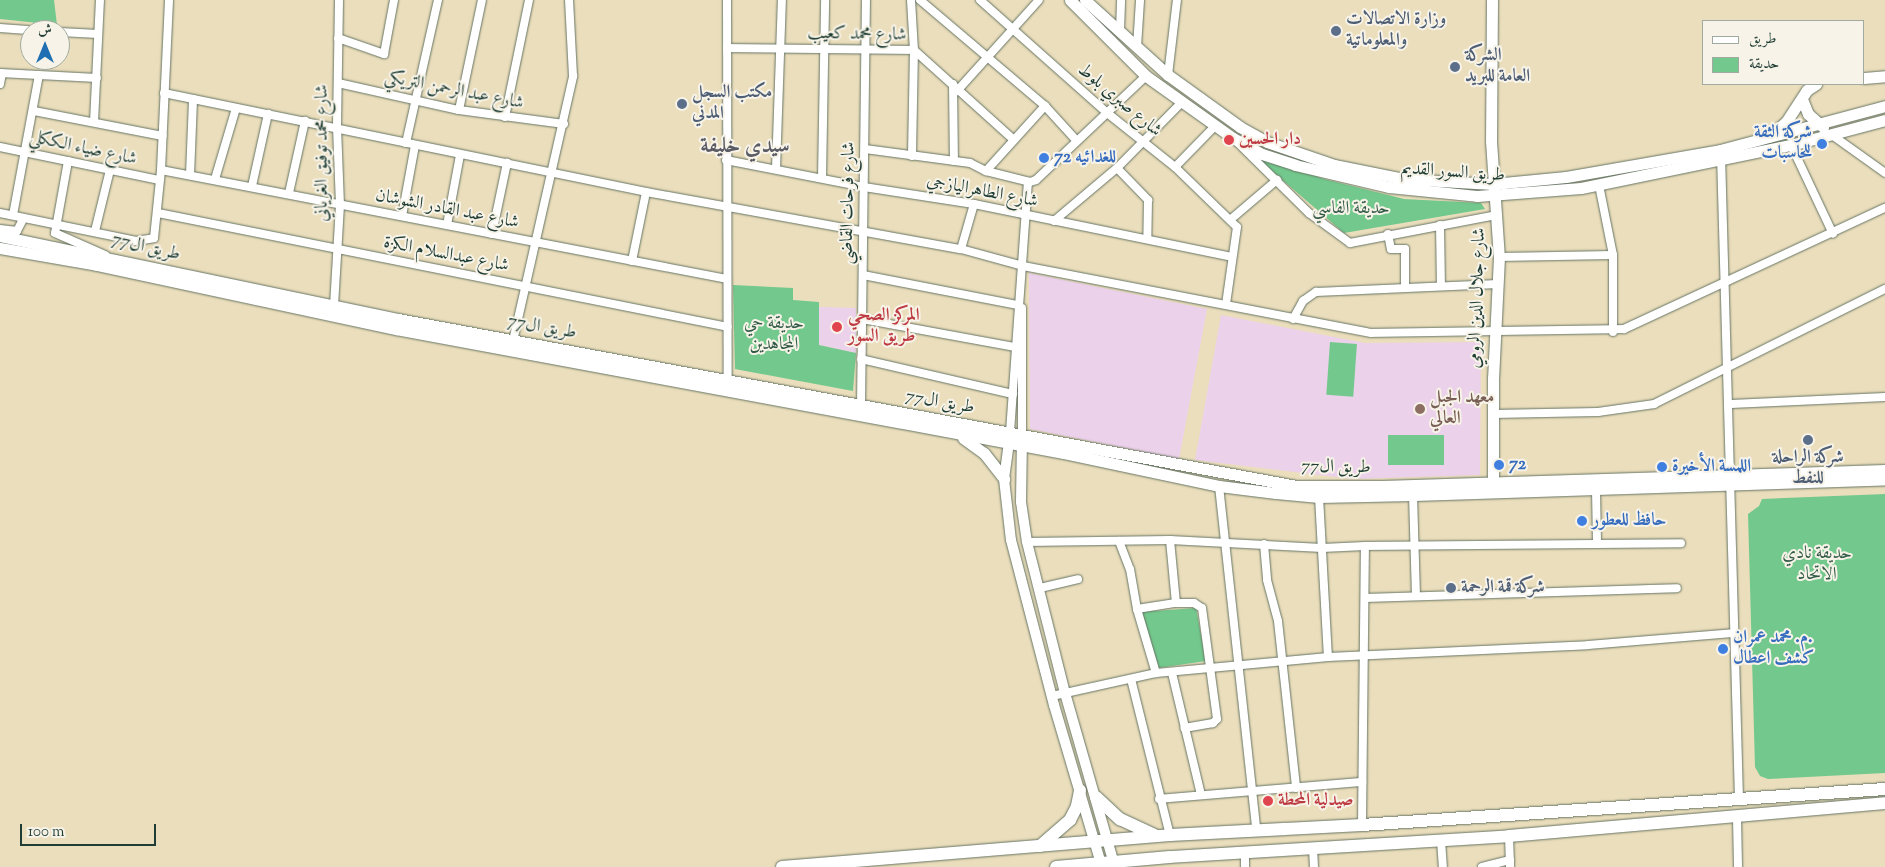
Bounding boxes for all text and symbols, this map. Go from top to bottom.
place label: وزارة الاتصالات والمعلوماتية [1346,10,1446,52]
north arrow [20,20,70,70]
legend [1702,20,1865,85]
text: ش [38,21,52,41]
street label: شارع محمد كعيب [807,23,907,47]
marker: وزارة الاتصالات والمعلوماتية [1330,25,1342,37]
text: طريق [1749,29,1776,50]
place label: الشركة العامة للبريد [1465,46,1530,88]
text: حديقة [1749,54,1779,75]
street label: شارع صبري بلوط [1073,60,1165,142]
marker: الشركة العامة للبريد [1449,61,1461,73]
street label: شارع عبد الرحمن التريكي [383,67,525,115]
place label: مكتب السجل المدني [692,83,772,126]
street label: شارع محمد توفيق الغرياني [312,84,334,222]
marker: مكتب السجل المدني [676,98,688,110]
place label: شركة الثقة للحاسبات [1754,123,1812,166]
street label: شارع ضياء الككلي [27,127,139,171]
place label: دار الحسين [1239,129,1301,151]
marker: دار الحسين [1223,134,1235,146]
district label: سيدي خليفة [700,135,790,161]
marker: شركة الثقة للحاسبات [1816,138,1828,150]
street label: شارع فرحات القاضي [837,141,861,265]
place label: 72 للغدائيه [1054,147,1116,169]
marker: 72 للغدائيه [1038,152,1050,164]
street label: طريق السور القديم [1400,159,1506,187]
street label: شارع الطاهراليازجي [925,171,1039,213]
street label: شارع عبد القادر الشوشان [373,186,521,234]
park label: حديقة الفاسي [1312,198,1390,220]
street label: شارع جلال الدين الرومي [1465,227,1491,369]
street label: طريق ال77 [110,230,182,266]
street label: شارع عبدالسلام الكزة [382,232,510,278]
place label: المركز الصحي طريق السور [848,306,920,348]
street label: طريق ال77 [506,311,578,345]
park label: حديقة حي المجاهدين [744,314,804,356]
marker: المركز الصحي طريق السور [830,320,844,334]
street label: طريق ال77 [904,386,976,420]
place label: معهد الجبل العالي [1430,388,1494,430]
marker: معهد الجبل العالي [1414,403,1426,415]
marker: شركة الراحلة للنفط [1802,434,1814,446]
place label: شركة الراحلة للنفط [1772,448,1844,490]
place label: 72 [1509,454,1526,476]
place label: اللمسة الأخيرة [1672,456,1751,478]
street label: طريق ال77 [1301,457,1371,479]
marker: 72 [1493,459,1505,471]
marker: اللمسة الأخيرة [1656,461,1668,473]
place label: حافظ للعطور [1592,510,1666,532]
marker: حافظ للعطور [1576,515,1588,527]
park label: حديقة نادي الاتحاد [1782,544,1852,586]
place label: شركة قمة الرحمة [1461,577,1545,599]
marker: شركة قمة الرحمة [1445,582,1457,594]
place label: م. محمد عمران. كشف اعطال [1733,628,1814,670]
marker: م. محمد عمران. كشف اعطال [1717,643,1729,655]
place label: صيدلية المحطة [1278,790,1354,812]
marker: صيدلية المحطة [1262,795,1274,807]
scale bar [22,814,159,846]
text: 100 m [28,822,64,843]

